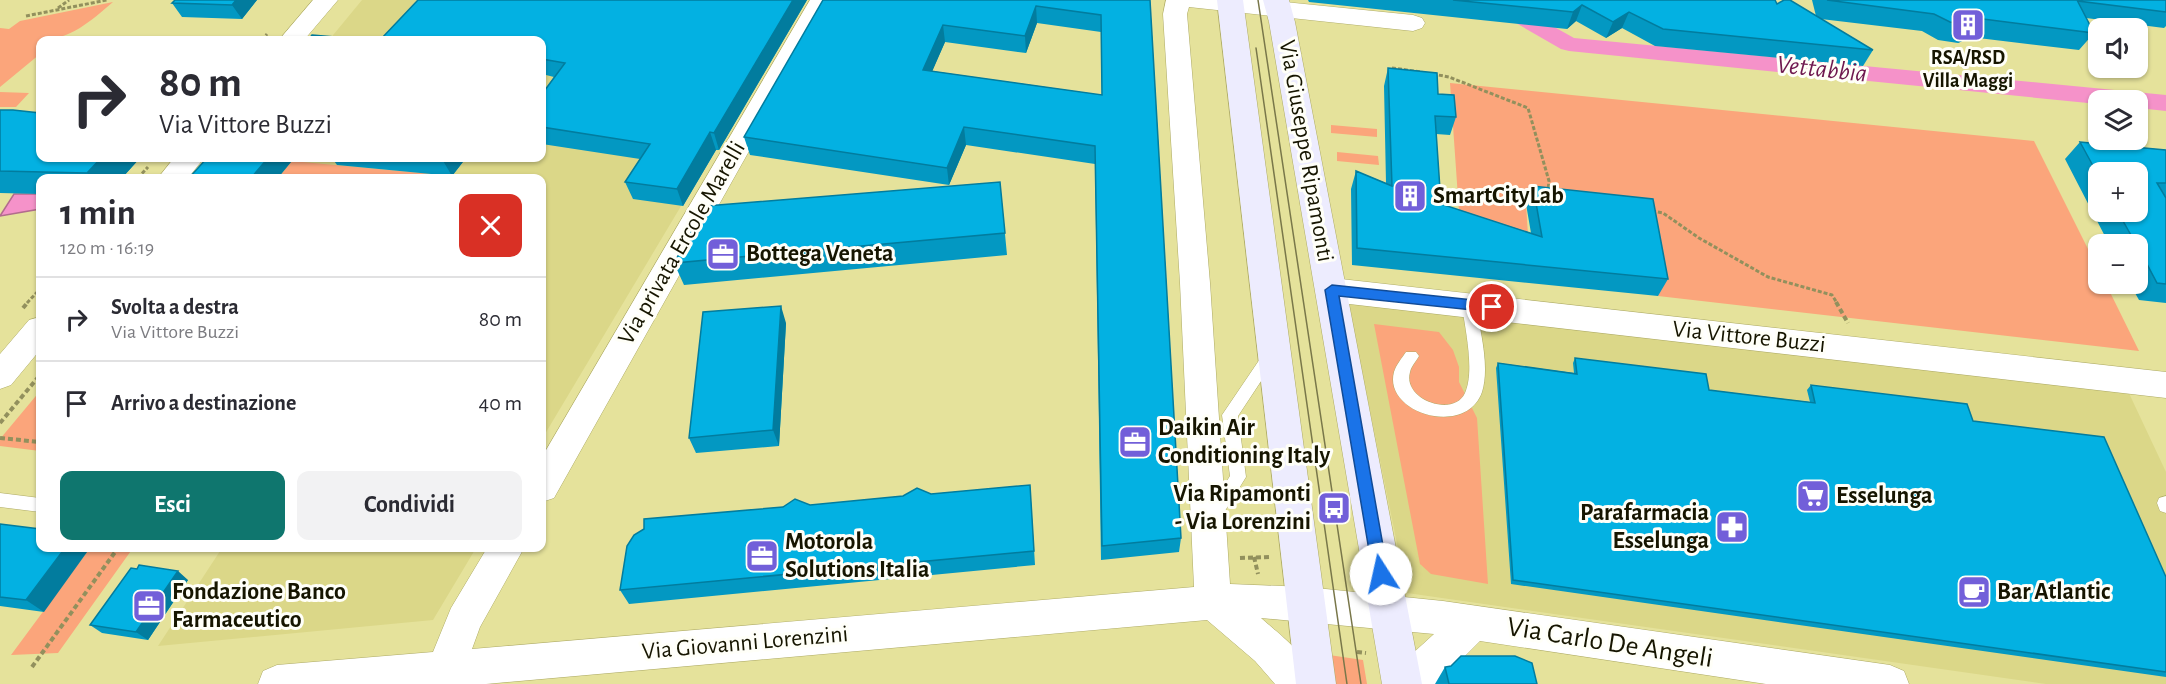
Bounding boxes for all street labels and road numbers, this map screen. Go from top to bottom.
street label: Via Giuseppe Ripamonti [1275,38,1337,264]
street label: Via privata Ercole Marelli [614,137,750,349]
street label: Via Vittore Buzzi [1671,317,1827,357]
street label: Via Carlo De Angeli [1505,613,1715,673]
street label: Via Giovanni Lorenzini [641,622,849,664]

